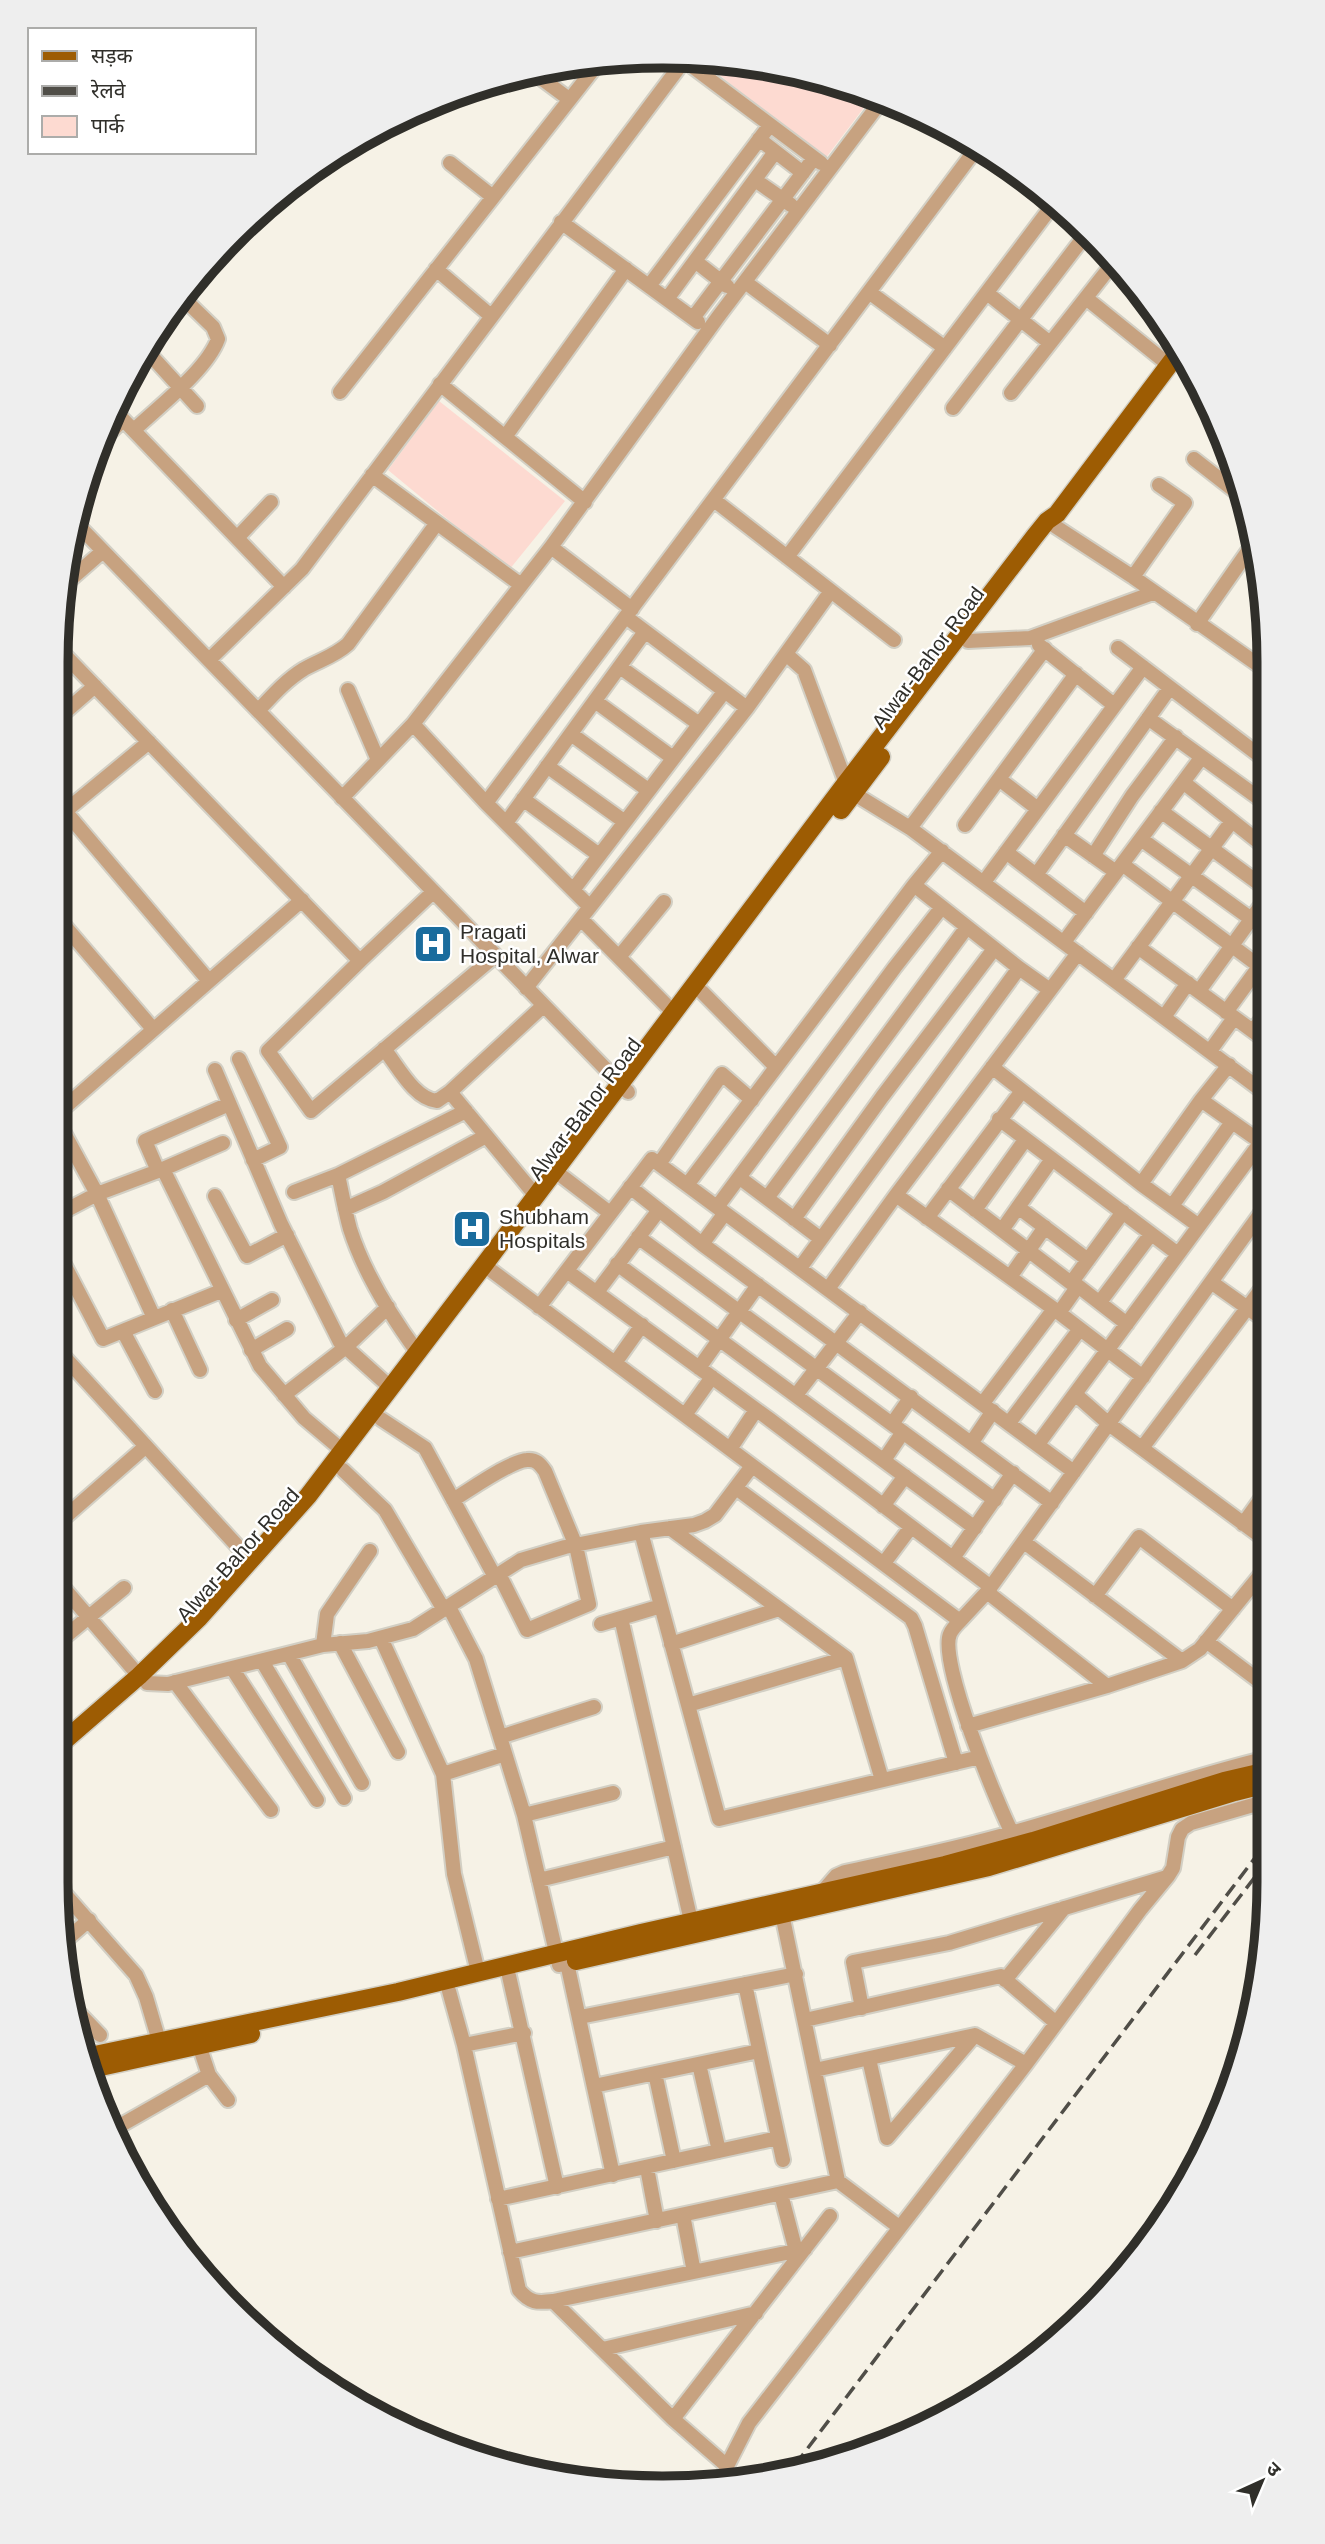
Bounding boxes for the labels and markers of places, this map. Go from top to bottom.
place label: Pragati Hospital, Alwar [460,920,599,967]
hospital icon: Pragati Hospital, Alwar [412,923,454,965]
place label: Shubham Hospitals [499,1205,589,1252]
hospital icon: Shubham Hospitals [451,1208,493,1250]

